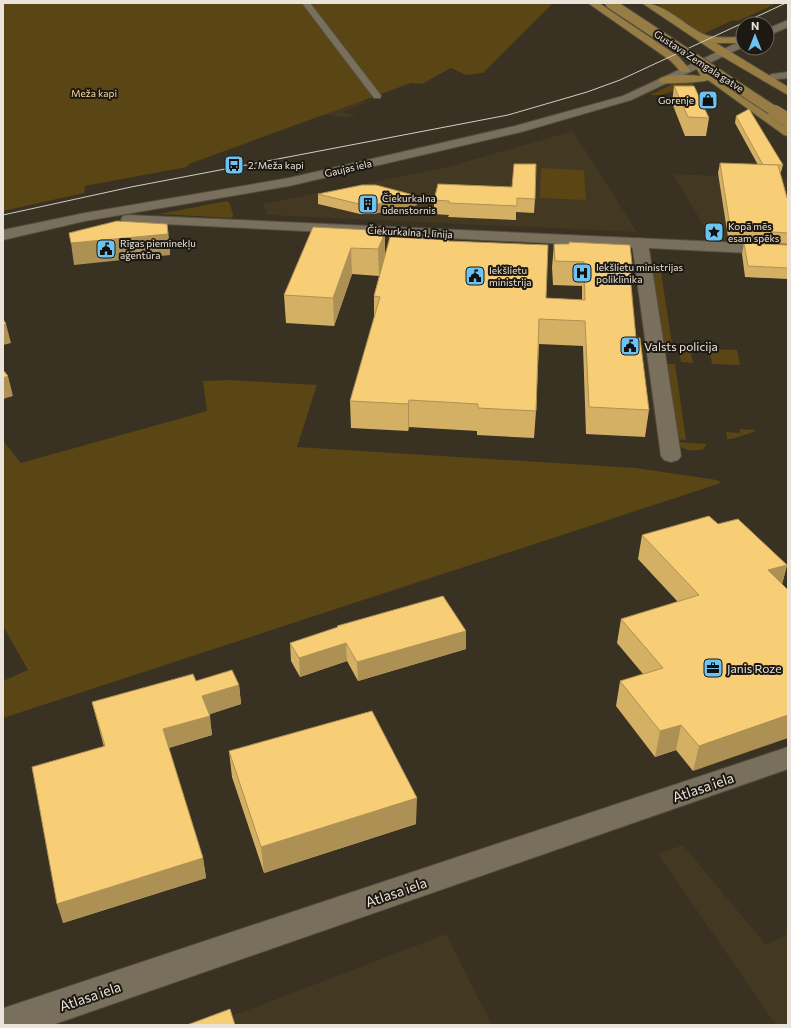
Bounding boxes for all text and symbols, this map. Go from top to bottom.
north arrow [735,16,775,56]
text: N [751,19,759,32]
street label: Gustava Zemgala gatve [652,27,746,95]
park label: Meža kapi [71,87,117,99]
shop icon: Gorenje [697,89,719,111]
place label: Gorenje [658,94,694,106]
bus stop icon: 2. Meža kapi [223,154,245,176]
street label: Gaujas iela [323,157,373,179]
place label: 2. Meža kapi [248,159,304,171]
place label: Čiekurkalna ūdenstornis [382,192,436,216]
building icon: Čiekurkalna ūdenstornis [357,193,379,215]
place label: Kopā mēs esam spēks [728,220,780,244]
place icon: Kopā mēs esam spēks [703,221,725,243]
street label: Čiekurkalna 1. līnija [367,224,453,240]
place label: Rīgas pieminekļu aģentūra [120,237,196,261]
public building icon: Rīgas pieminekļu aģentūra [95,238,117,260]
place label: Iekšlietu ministrijas poliklīnika [596,261,684,285]
hospital icon: Iekšlietu ministrijas poliklīnika [571,262,593,284]
place label: Iekšlietu ministrija [489,264,532,288]
public building icon: Iekšlietu ministrija [464,265,486,287]
public building icon: Valsts policija [619,335,641,357]
place label: Valsts policija [644,339,718,353]
office icon: Janis Roze [702,657,724,679]
place label: Janis Roze [727,661,782,676]
street label: Atlasa iela [670,769,736,805]
street label: Atlasa iela [363,874,429,910]
street label: Atlasa iela [57,978,123,1014]

